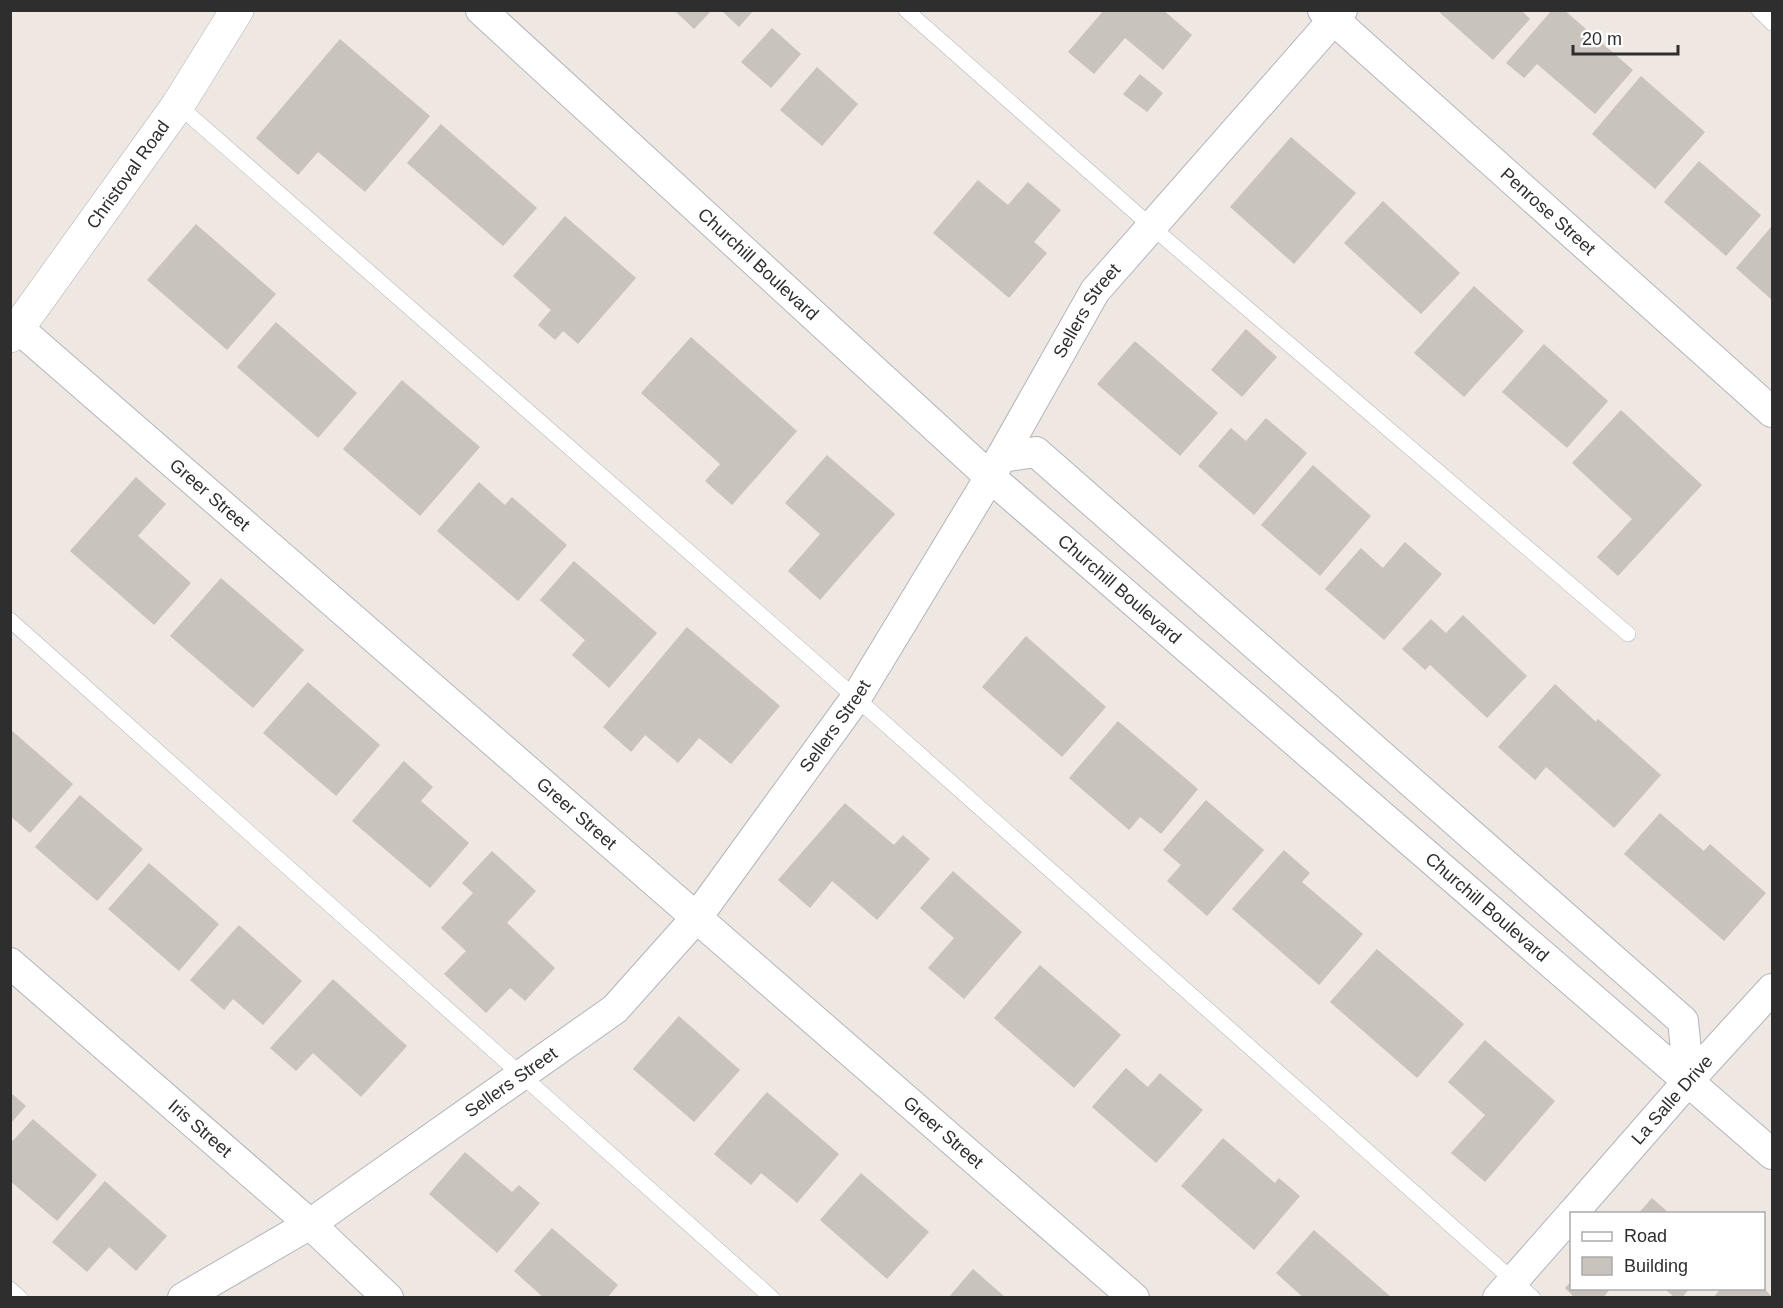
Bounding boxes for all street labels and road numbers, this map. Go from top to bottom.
street label: Christoval Road [83,117,173,233]
street label: Penrose Street [1497,164,1599,259]
street label: Churchill Boulevard [694,204,822,324]
street label: Sellers Street [1049,260,1124,361]
street label: Greer Street [166,455,254,535]
street label: Churchill Boulevard [1054,530,1185,648]
street label: Sellers Street [796,677,874,776]
street label: Greer Street [533,773,620,854]
street label: Churchill Boulevard [1421,849,1552,966]
street label: Sellers Street [461,1043,561,1122]
street label: La Salle Drive [1628,1051,1717,1148]
street label: Greer Street [899,1092,987,1172]
street label: Iris Street [164,1096,236,1161]

